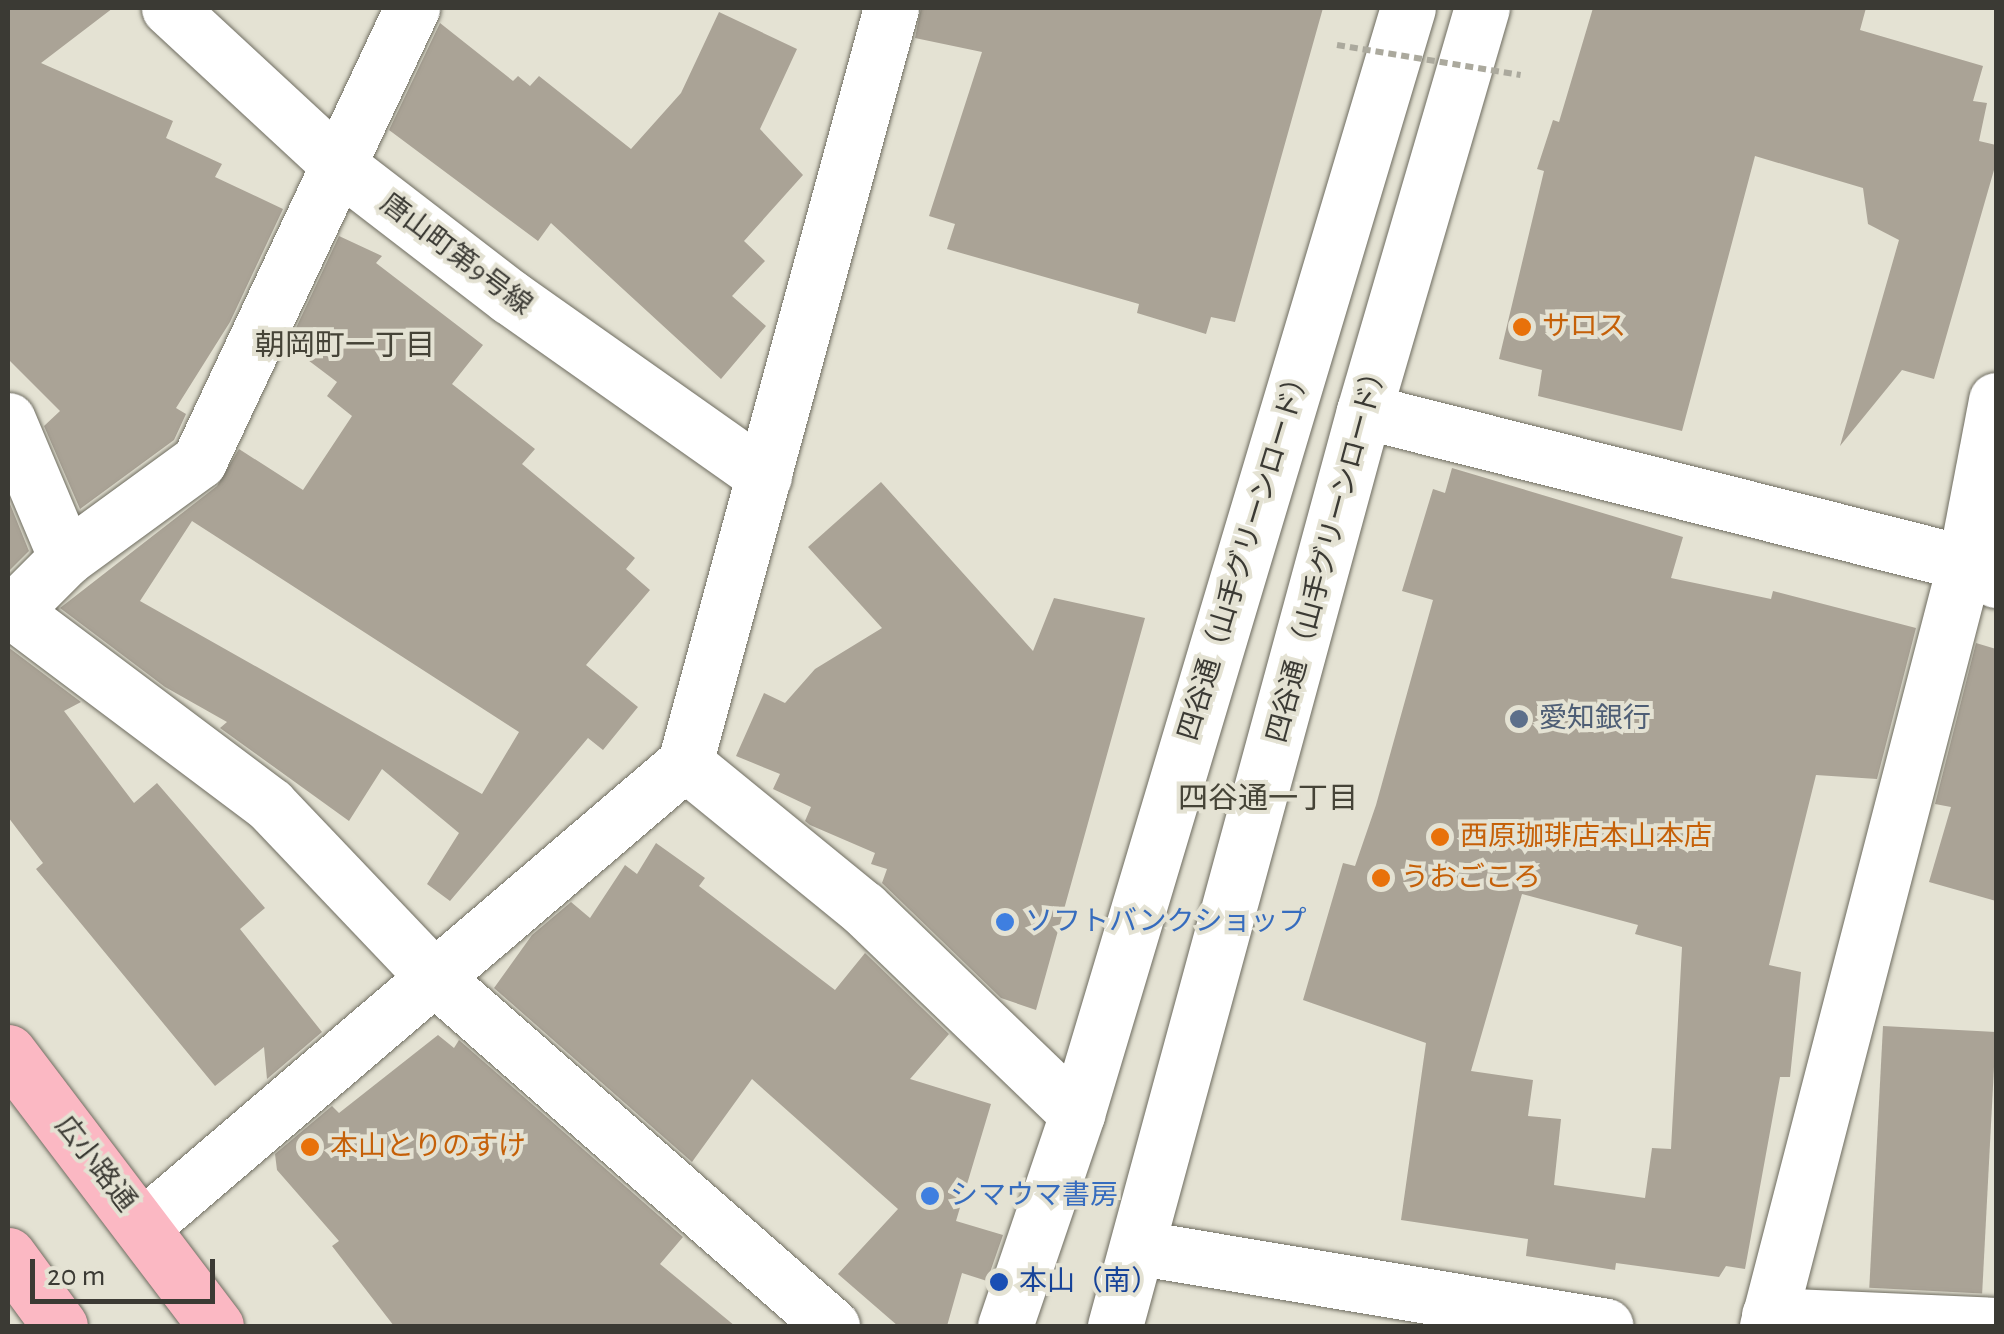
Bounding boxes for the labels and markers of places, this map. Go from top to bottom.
place label: サロス [1542,310,1626,344]
marker: サロス [1511,316,1533,338]
place label: 愛知銀行 [1539,702,1651,736]
marker: 愛知銀行 [1508,708,1530,730]
place label: 西原珈琲店本山本店 [1460,820,1712,854]
marker: 西原珈琲店本山本店 [1429,826,1451,848]
place label: うおごころ [1401,861,1541,895]
marker: うおごころ [1370,867,1392,889]
place label: ソフトバンクショップ [1025,905,1305,939]
marker: ソフトバンクショップ [994,911,1016,933]
place label: 本山とりのすけ [330,1130,526,1164]
marker: 本山とりのすけ [299,1136,321,1158]
place label: シマウマ書房 [950,1179,1118,1213]
marker: シマウマ書房 [919,1185,941,1207]
place label: 本山（南） [1019,1265,1159,1299]
marker: 本山（南） [988,1271,1010,1293]

